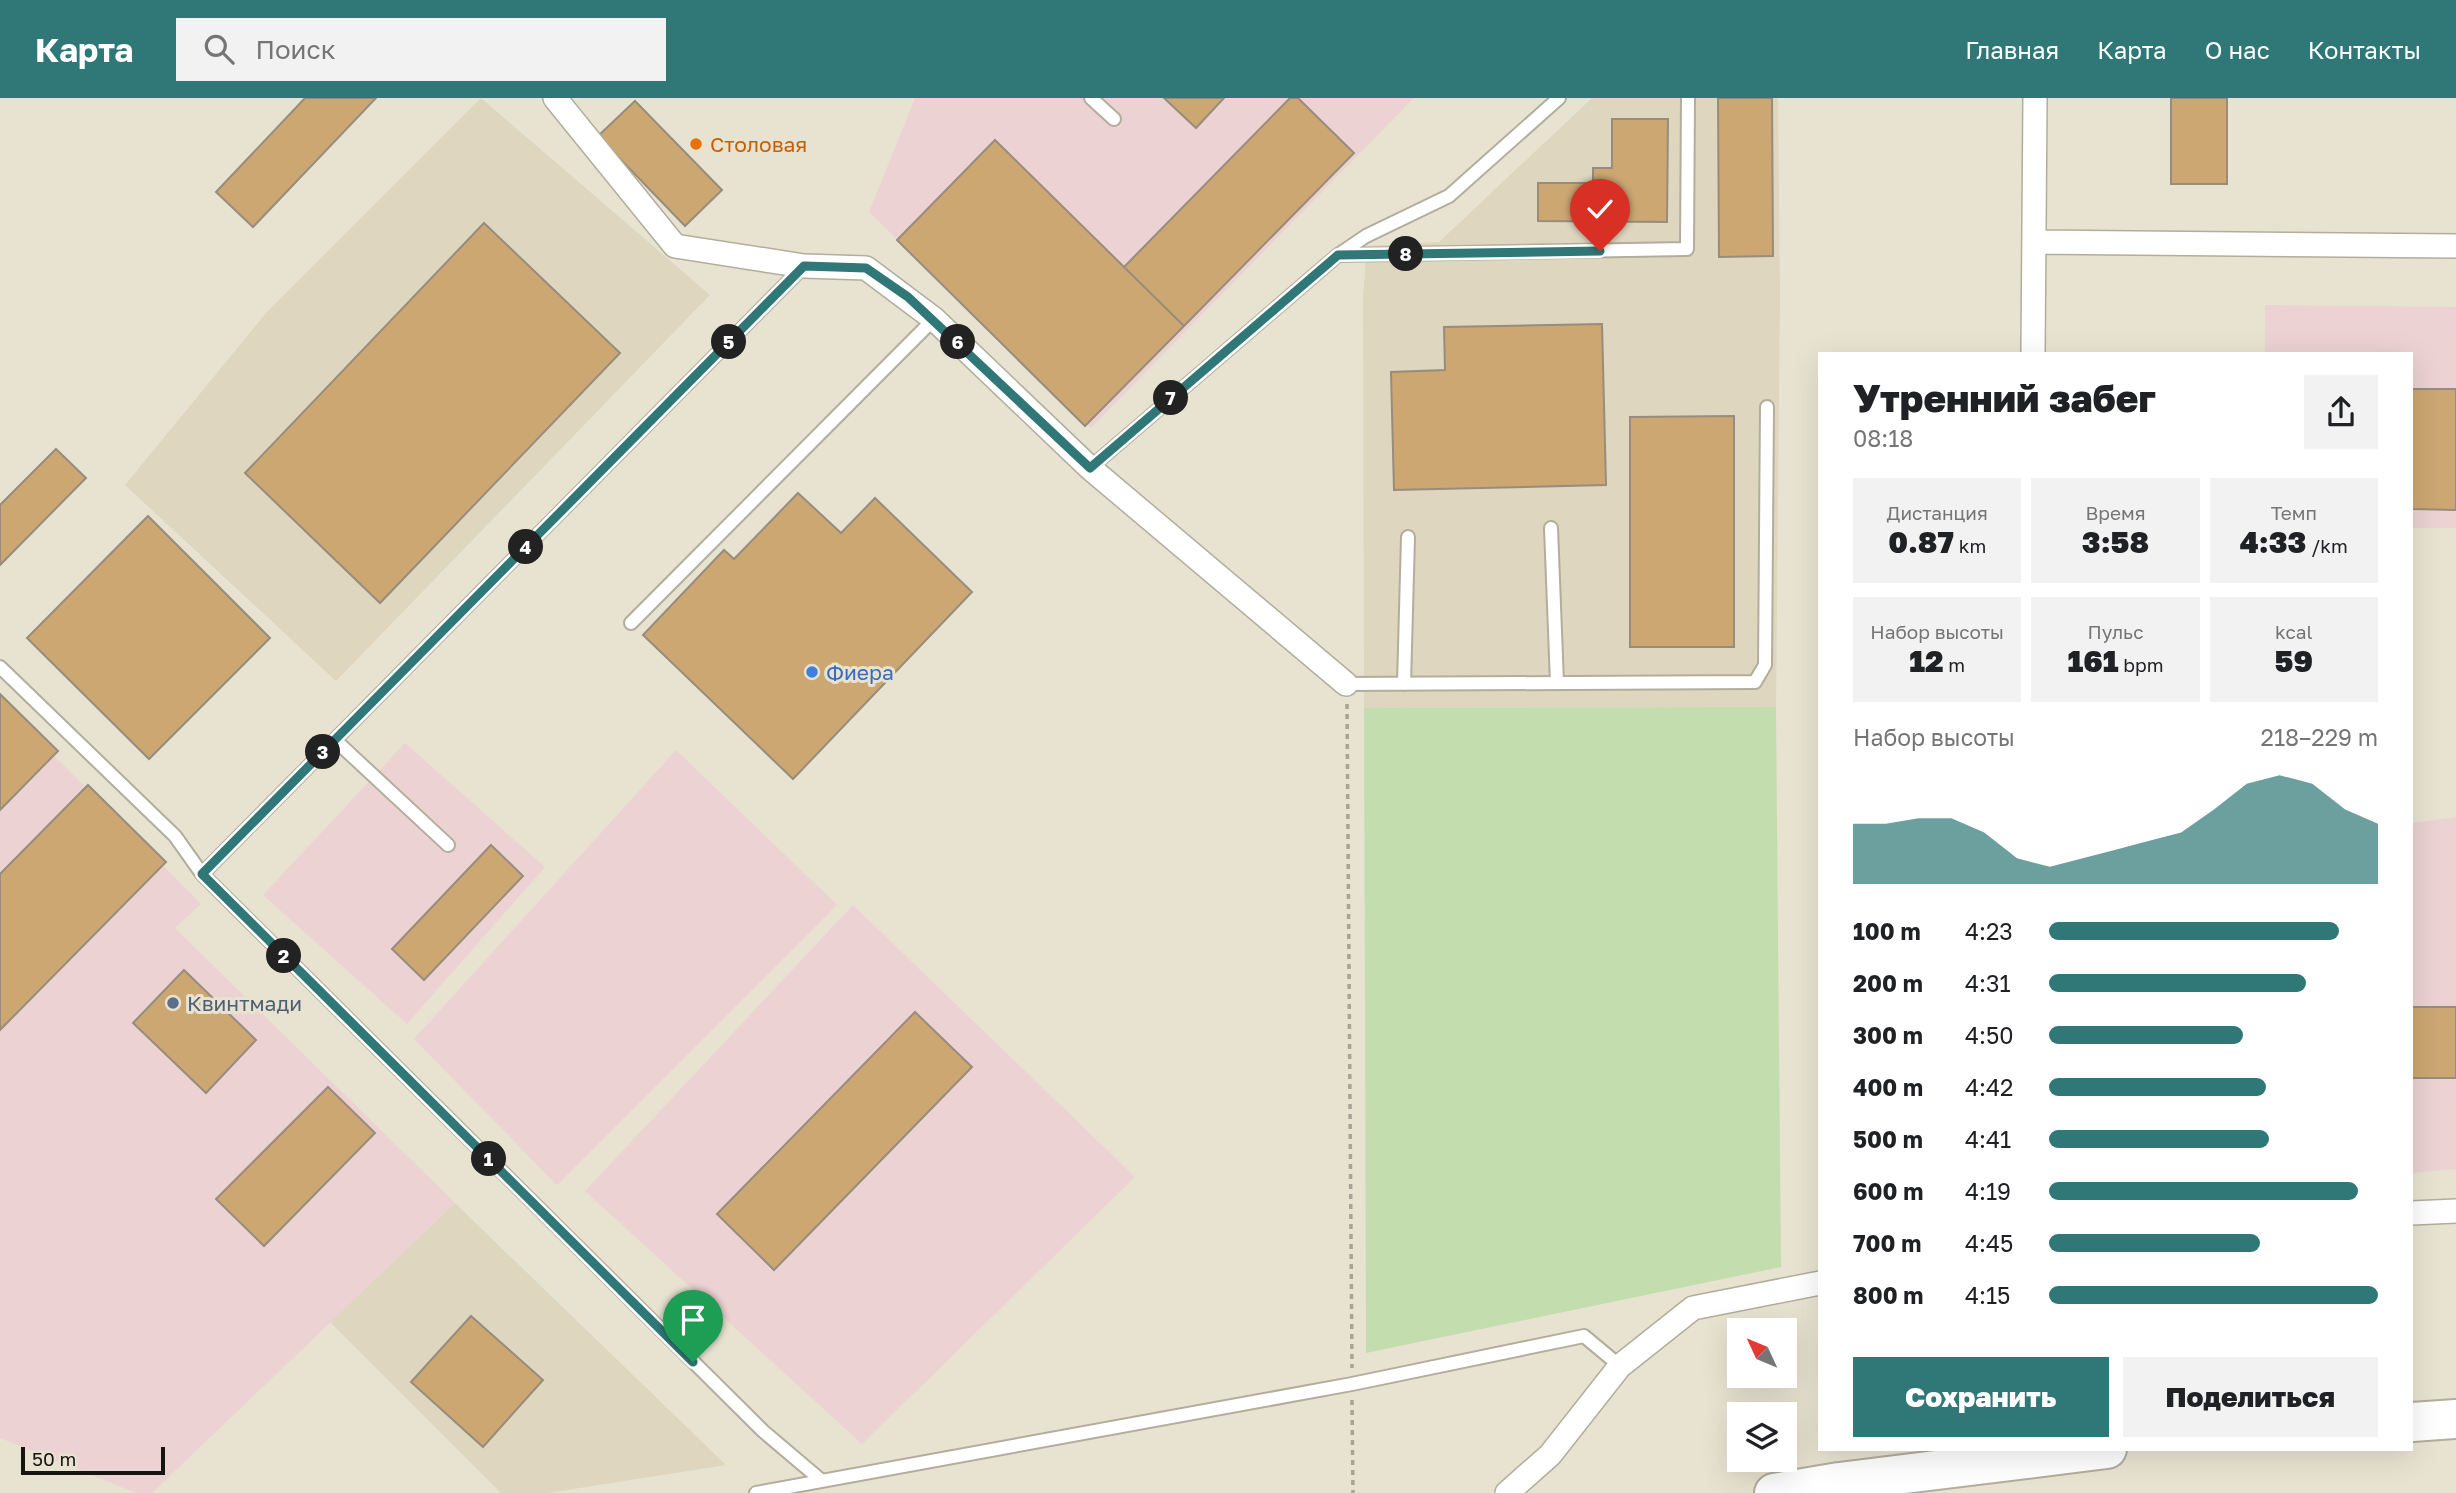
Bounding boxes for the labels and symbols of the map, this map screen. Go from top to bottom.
place label: Столовая [710,131,807,157]
marker: Столовая [688,136,704,152]
pin [1570,179,1630,251]
pin: 8 [1388,236,1424,272]
pin: 5 [712,324,746,360]
pin: 6 [940,324,976,360]
pin: 7 [1154,380,1188,416]
pin: 4 [508,530,544,564]
place label: Фиера [826,659,894,685]
marker: Фиера [804,664,820,680]
pin: 3 [306,734,340,770]
pin: 2 [266,938,302,974]
place label: Квинтмади [187,990,302,1016]
marker: Квинтмади [165,995,181,1011]
pin: 1 [472,1142,506,1176]
pin [663,1290,723,1362]
north arrow [1727,1318,1797,1388]
scale bar [21,1444,164,1476]

